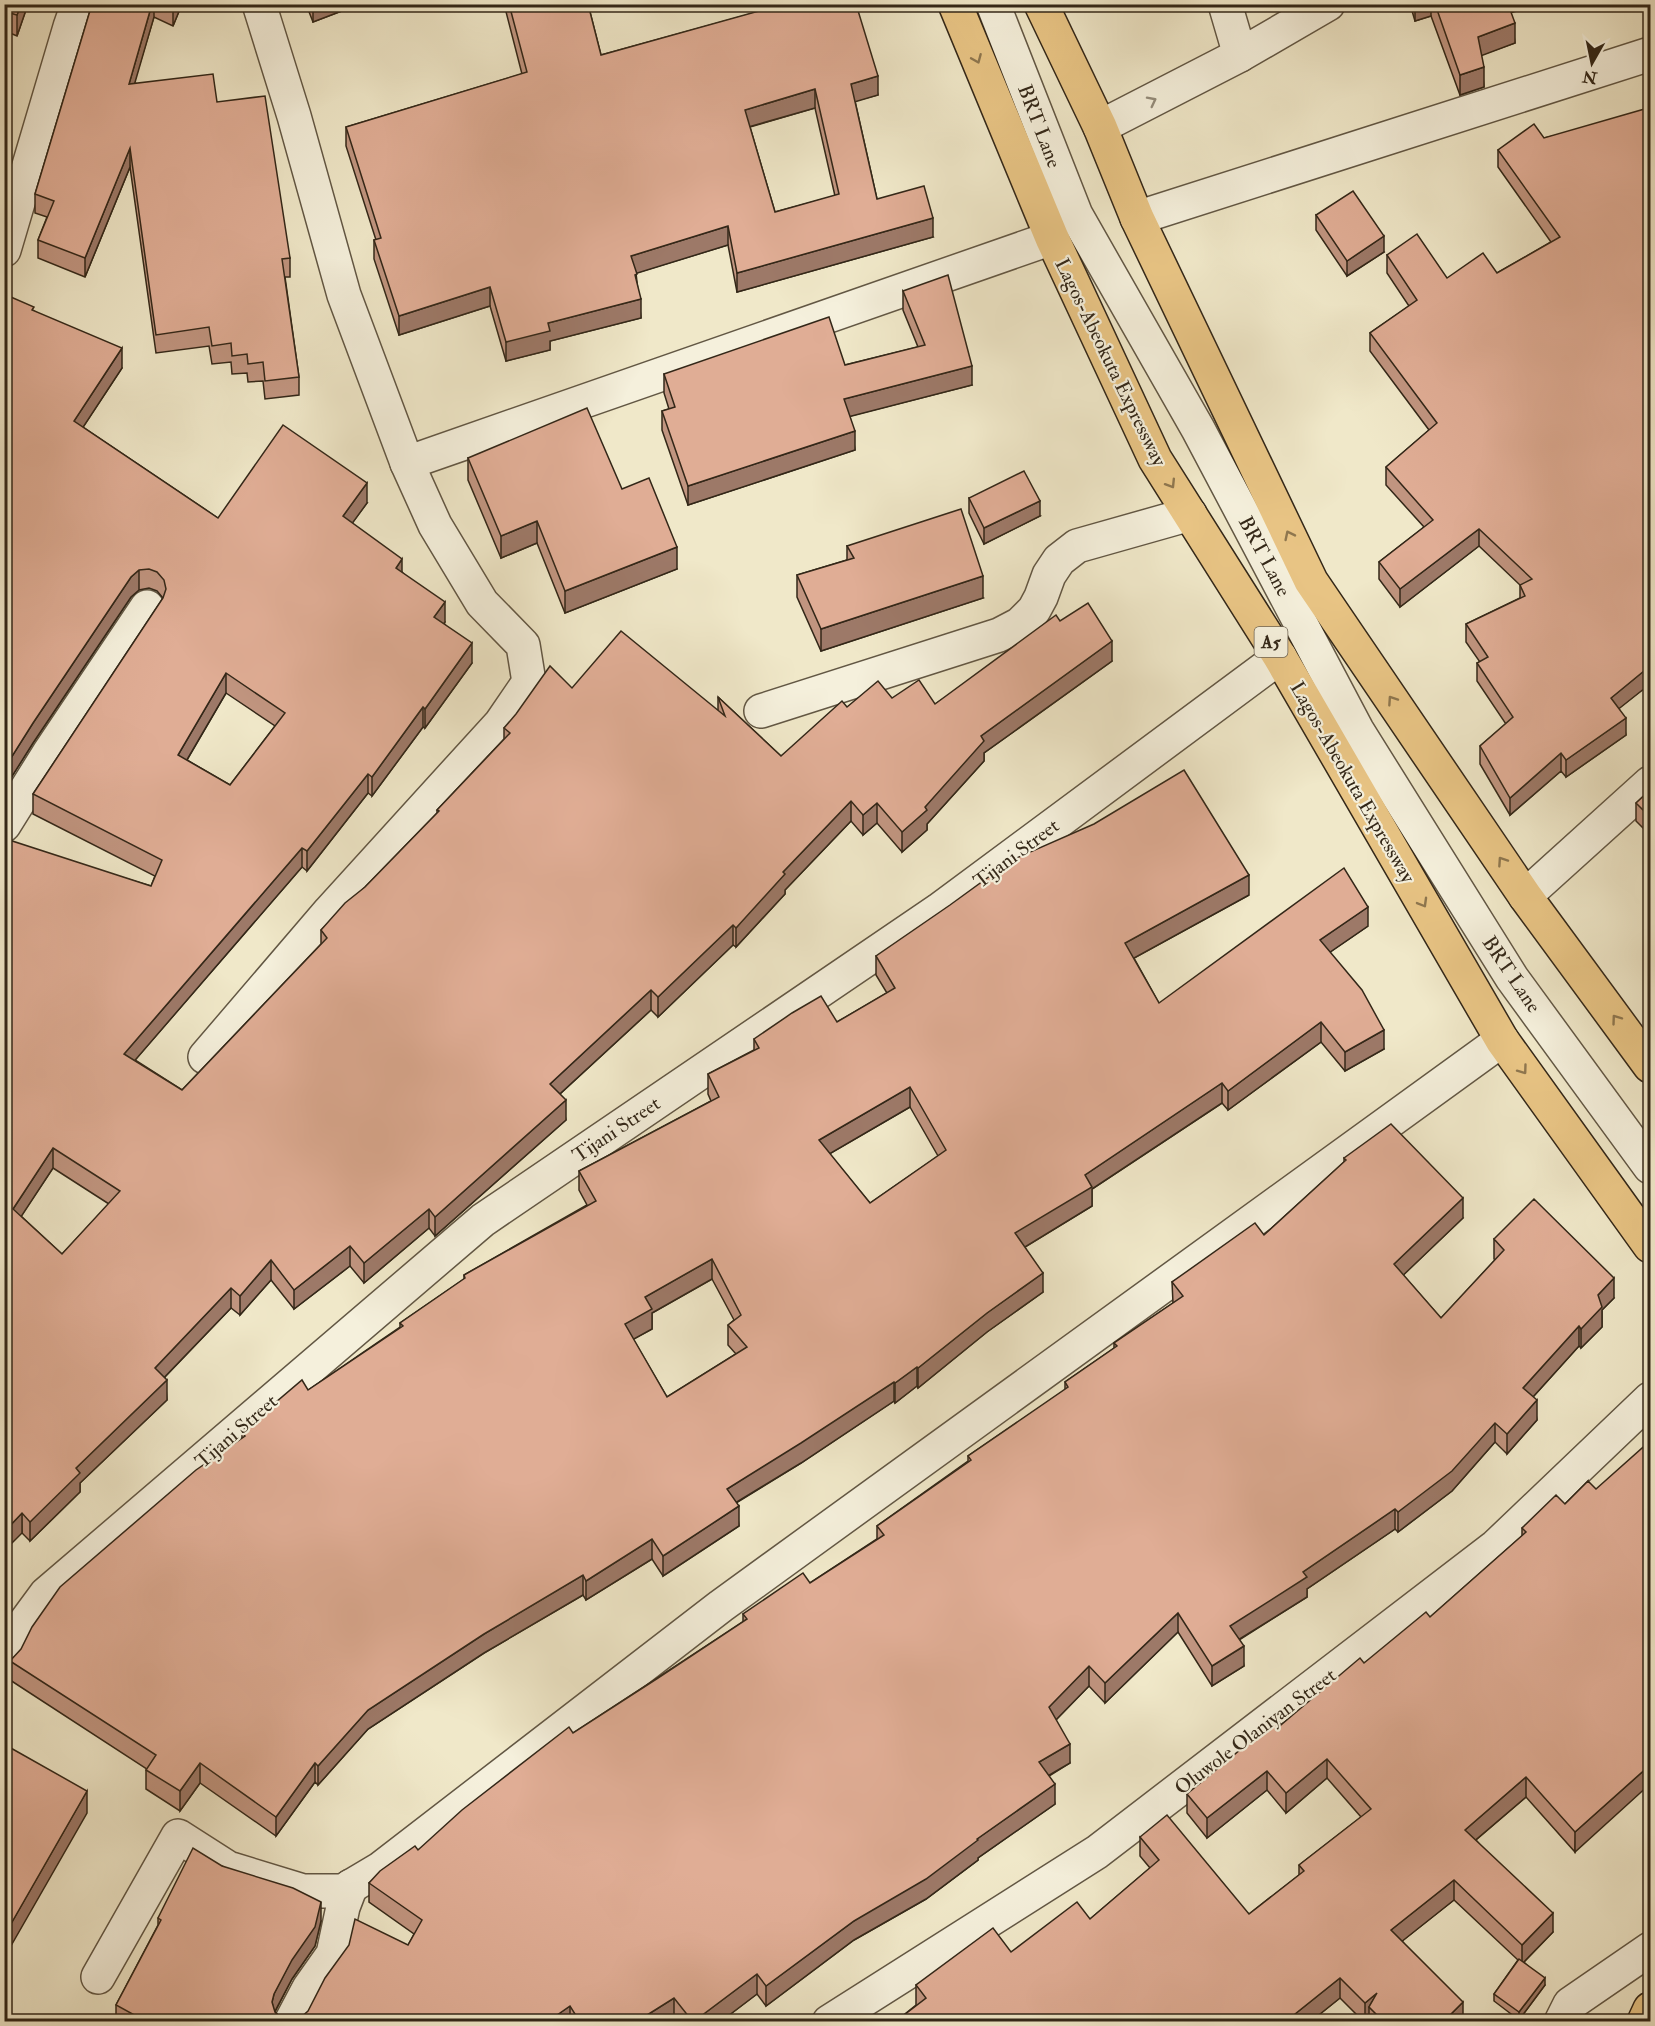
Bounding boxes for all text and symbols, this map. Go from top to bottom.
north arrow [1562,33,1622,93]
one-way arrow [970,52,982,63]
text: N [1581,66,1599,88]
street label: BRT Lane [1012,81,1067,171]
one-way arrow [1146,96,1157,108]
street label: Lagos-Abeokuta Expressway [1048,254,1172,472]
one-way arrow [1164,478,1176,488]
street label: BRT Lane [1233,512,1296,601]
one-way arrow [1285,530,1297,541]
road number: A5 [1254,627,1288,657]
street label: Lagos-Abeokuta Expressway [1284,677,1421,889]
one-way arrow [1388,696,1399,707]
street label: Tijani Street [969,813,1064,894]
one-way arrow [1498,857,1509,868]
one-way arrow [1416,897,1427,907]
street label: BRT Lane [1477,931,1546,1017]
one-way arrow [1612,1015,1623,1026]
one-way arrow [1516,1063,1527,1074]
street label: Tijani Street [568,1091,665,1168]
street label: Tijani Street [190,1389,283,1474]
street label: Oluwole Olaniyan Street [1170,1662,1341,1800]

